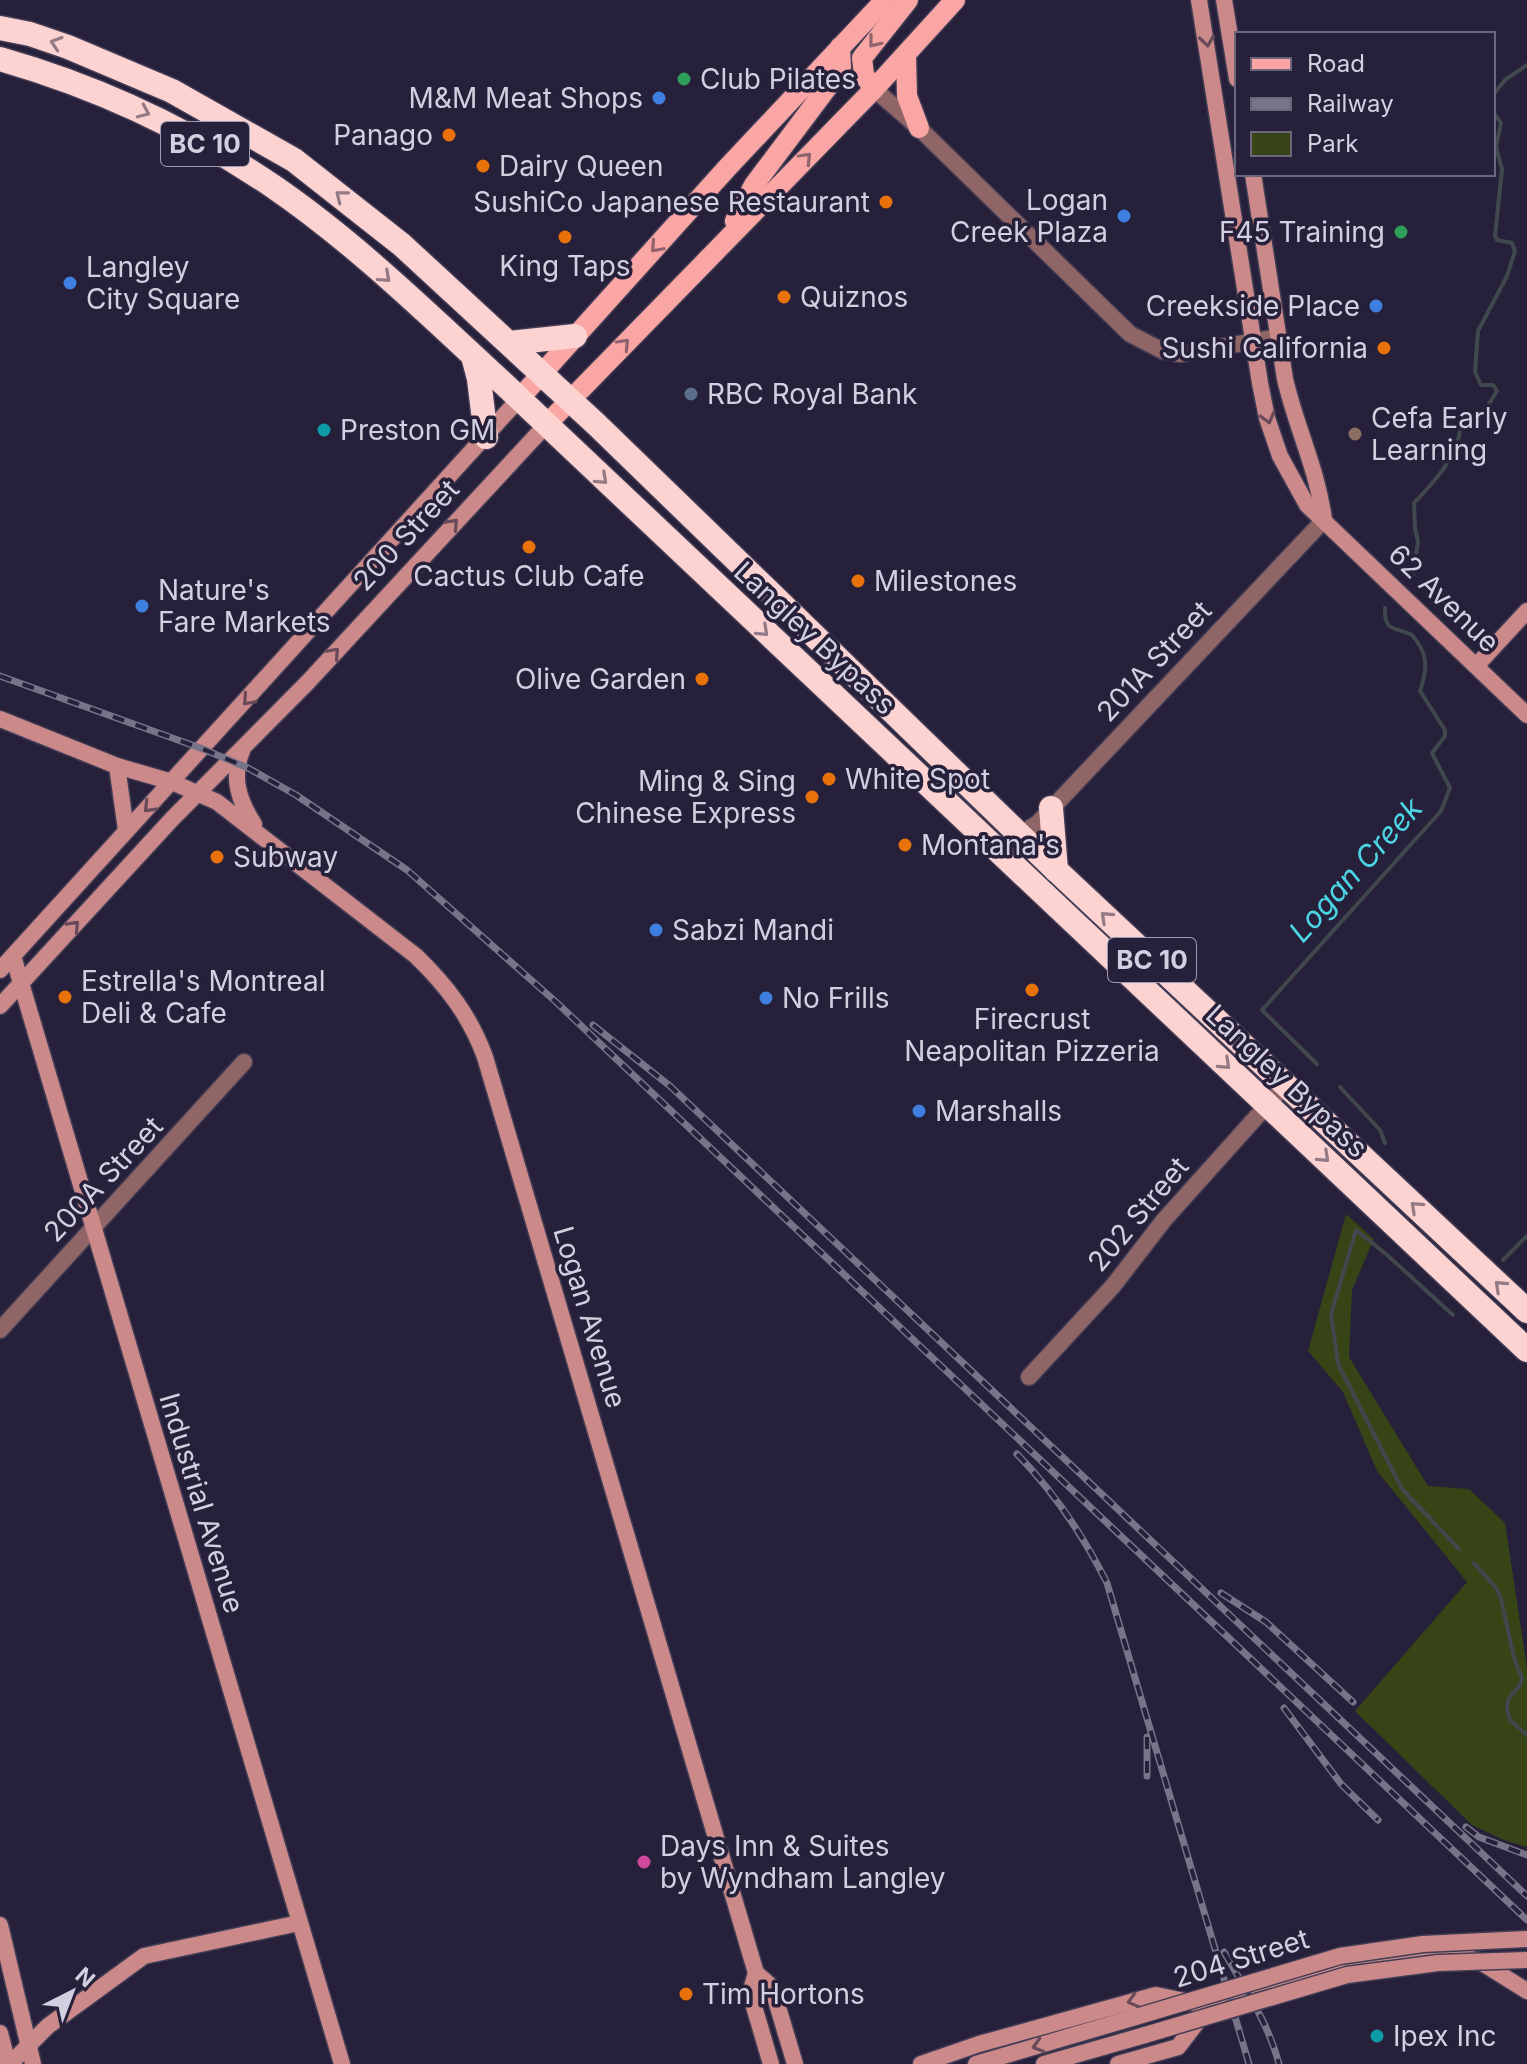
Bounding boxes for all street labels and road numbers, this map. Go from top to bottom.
road number: BC 10 [161,122,249,166]
street label: 200 Street [346,472,466,598]
street label: 62 Avenue [1382,537,1506,659]
street label: Langley Bypass [727,555,903,721]
street label: 201A Street [1090,594,1218,728]
road number: BC 10 [1108,938,1196,982]
street label: Langley Bypass [1199,998,1375,1164]
street label: 200A Street [36,1109,170,1249]
street label: 202 Street [1080,1150,1196,1278]
street label: Logan Avenue [546,1222,634,1412]
street label: Industrial Avenue [152,1389,252,1617]
street label: 204 Street [1169,1921,1313,1995]

